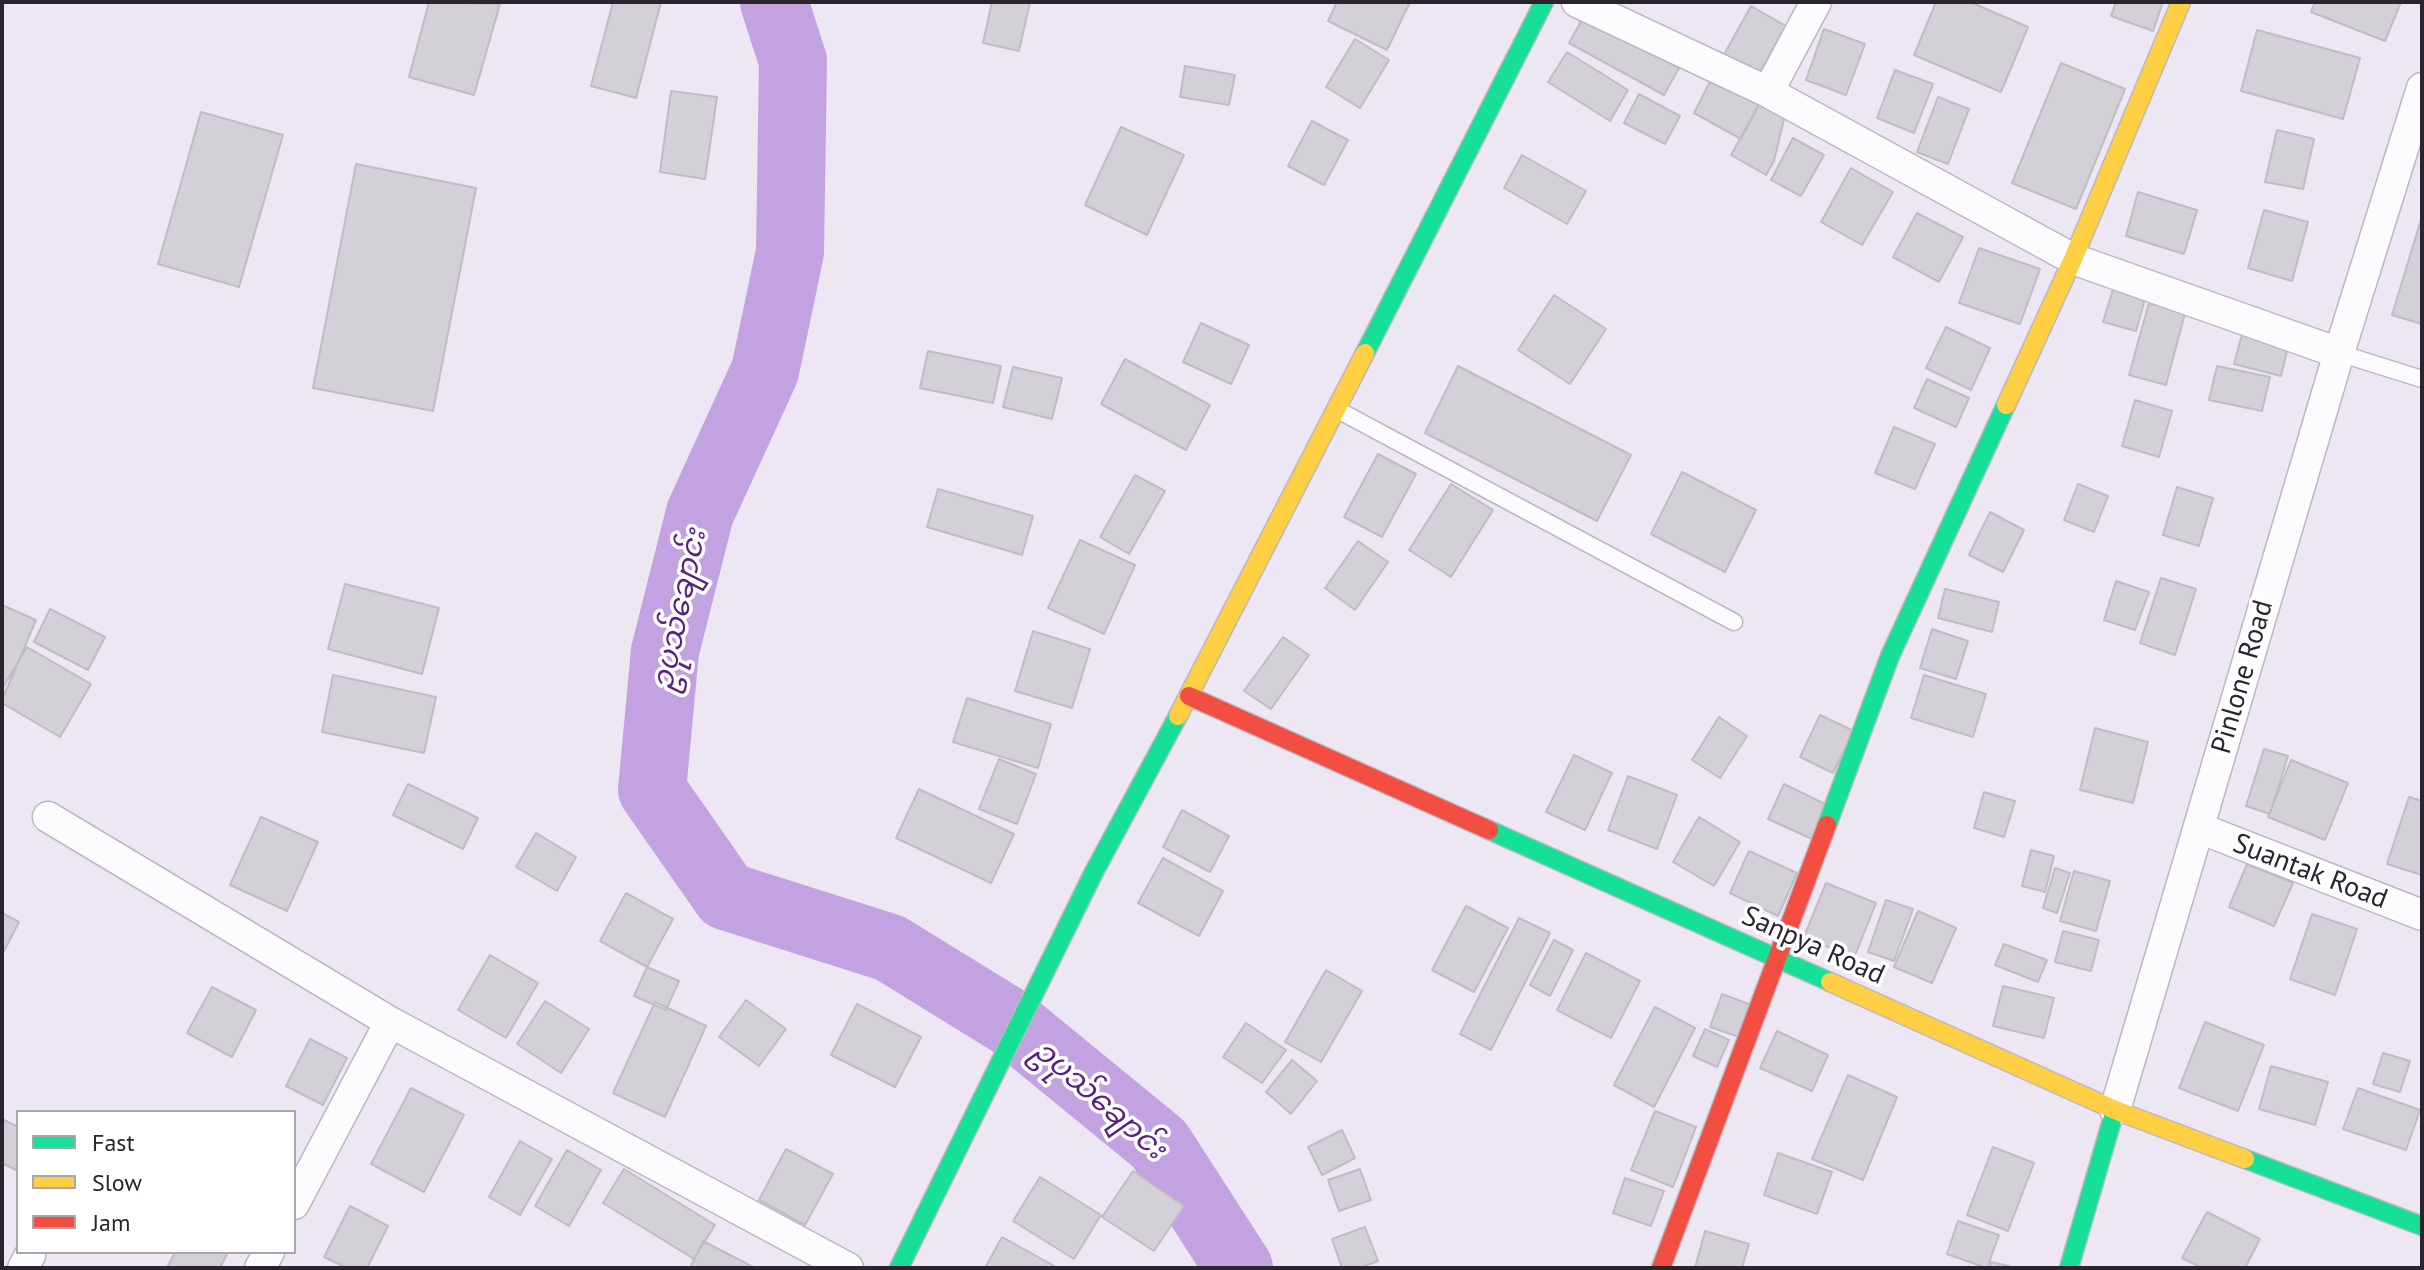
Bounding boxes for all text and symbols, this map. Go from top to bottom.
water label: ဥပုသ်ချောင်း [645,526,715,694]
street label: Pinlone Road [2205,596,2281,758]
street label: Suantak Road [2228,827,2392,917]
street label: Sanpya Road [1736,900,1890,992]
water label: ဥပုသ်ချောင်း [1025,1033,1173,1167]
legend [16,1110,296,1254]
text: Fast [92,1127,135,1158]
text: Slow [92,1167,142,1198]
text: Jam [92,1207,130,1238]

